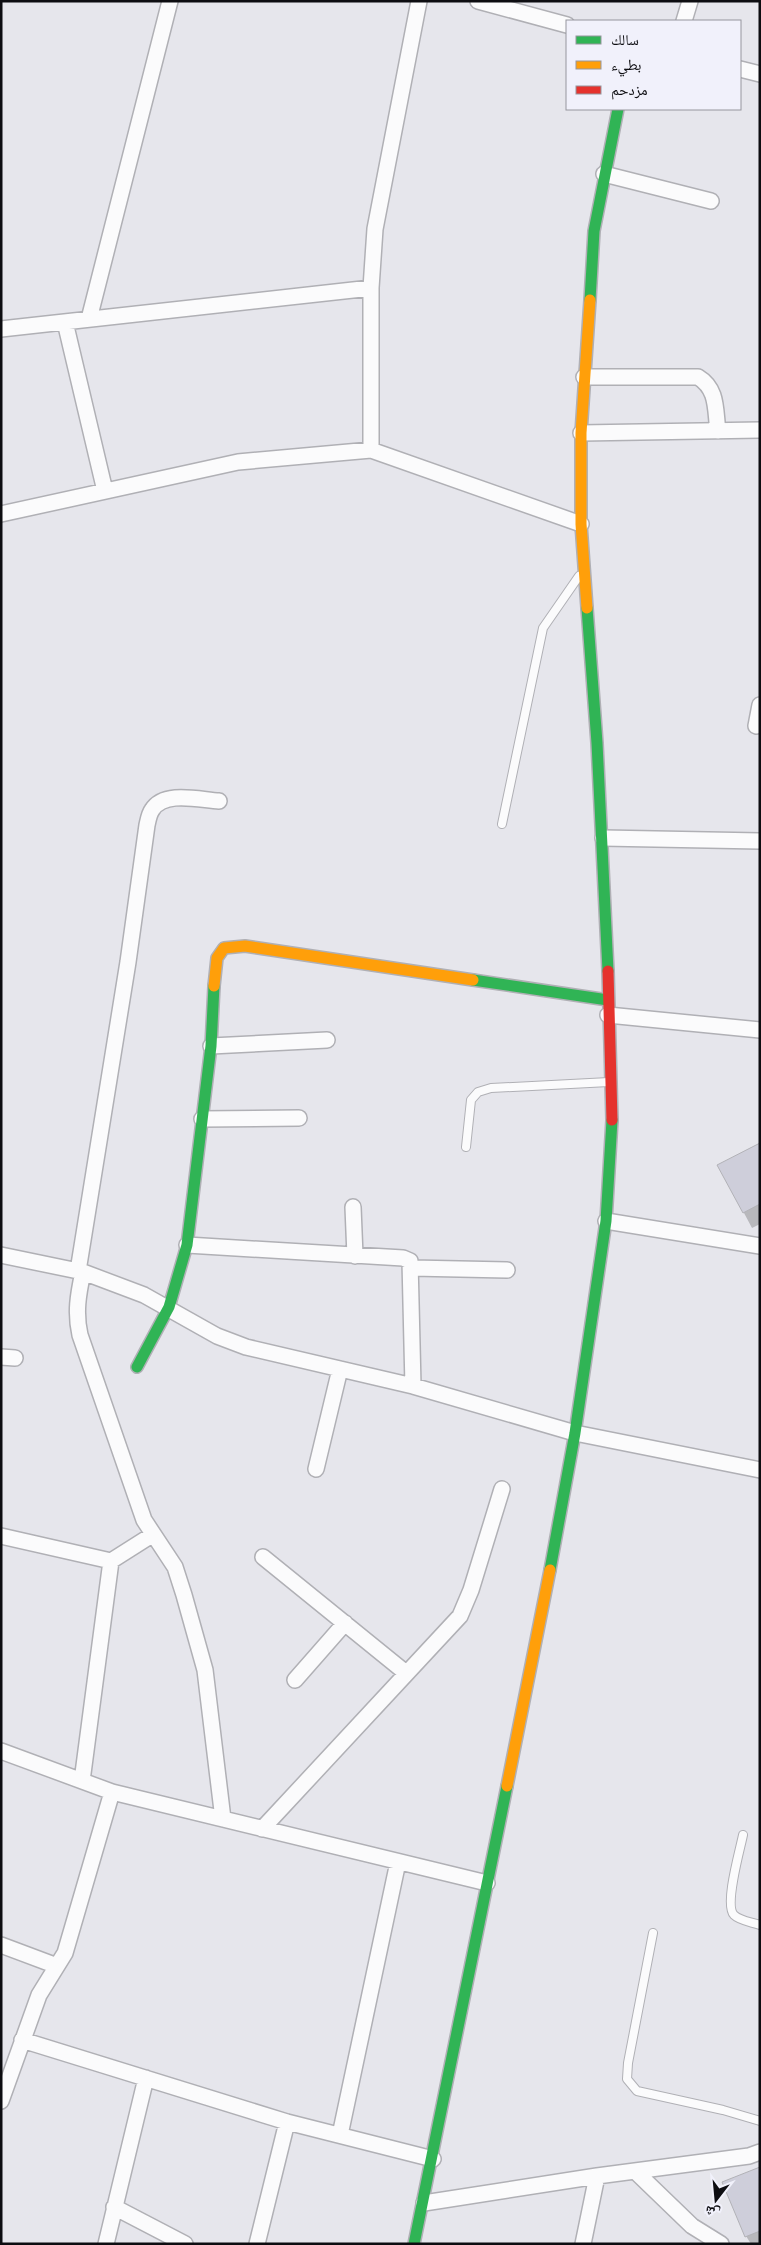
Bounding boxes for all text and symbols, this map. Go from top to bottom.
legend [566,20,741,110]
text: سالك [611,30,639,48]
text: بطيء [611,55,641,77]
text: مزدحم [611,80,648,100]
north arrow [691,2175,741,2225]
text: ش [703,2202,722,2223]

